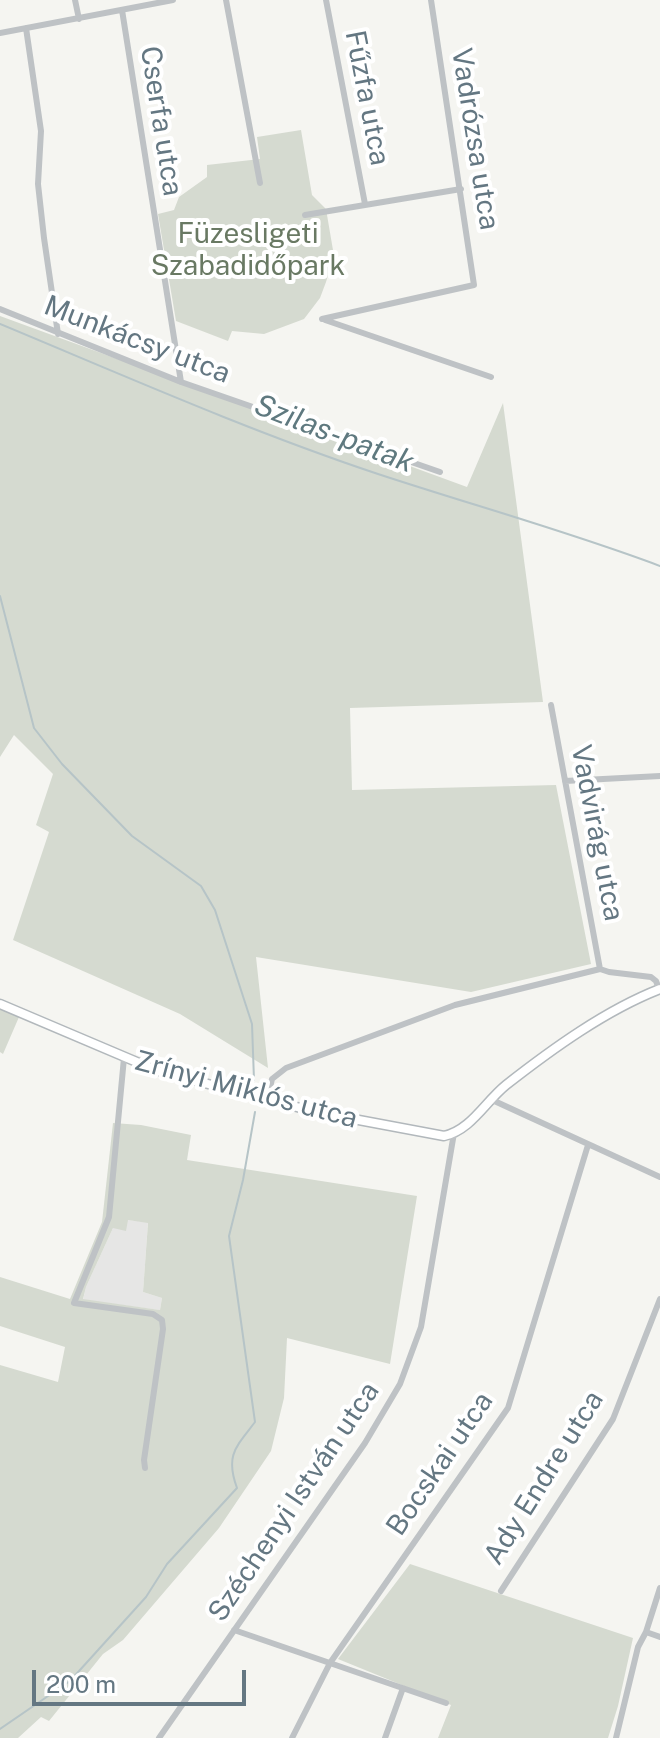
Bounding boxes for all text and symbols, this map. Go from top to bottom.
street label: Fűzfa utca [337,28,397,168]
street label: Cserfa utca [133,44,189,198]
street label: Vadrózsa utca [444,46,506,232]
park label: Füzesligeti Szabadidőpark [151,217,345,283]
street label: Munkácsy utca [39,289,235,391]
water label: Szilas-patak [249,387,419,481]
street label: Vadvirág utca [563,742,631,924]
street label: Zrínyi Miklós utca [131,1044,361,1136]
street label: Széchenyi István utca [201,1376,387,1628]
street label: Ady Endre utca [477,1385,611,1571]
street label: Bocskai utca [380,1386,500,1542]
scale bar [36,1654,250,1704]
text: 200 m [46,1670,116,1698]

